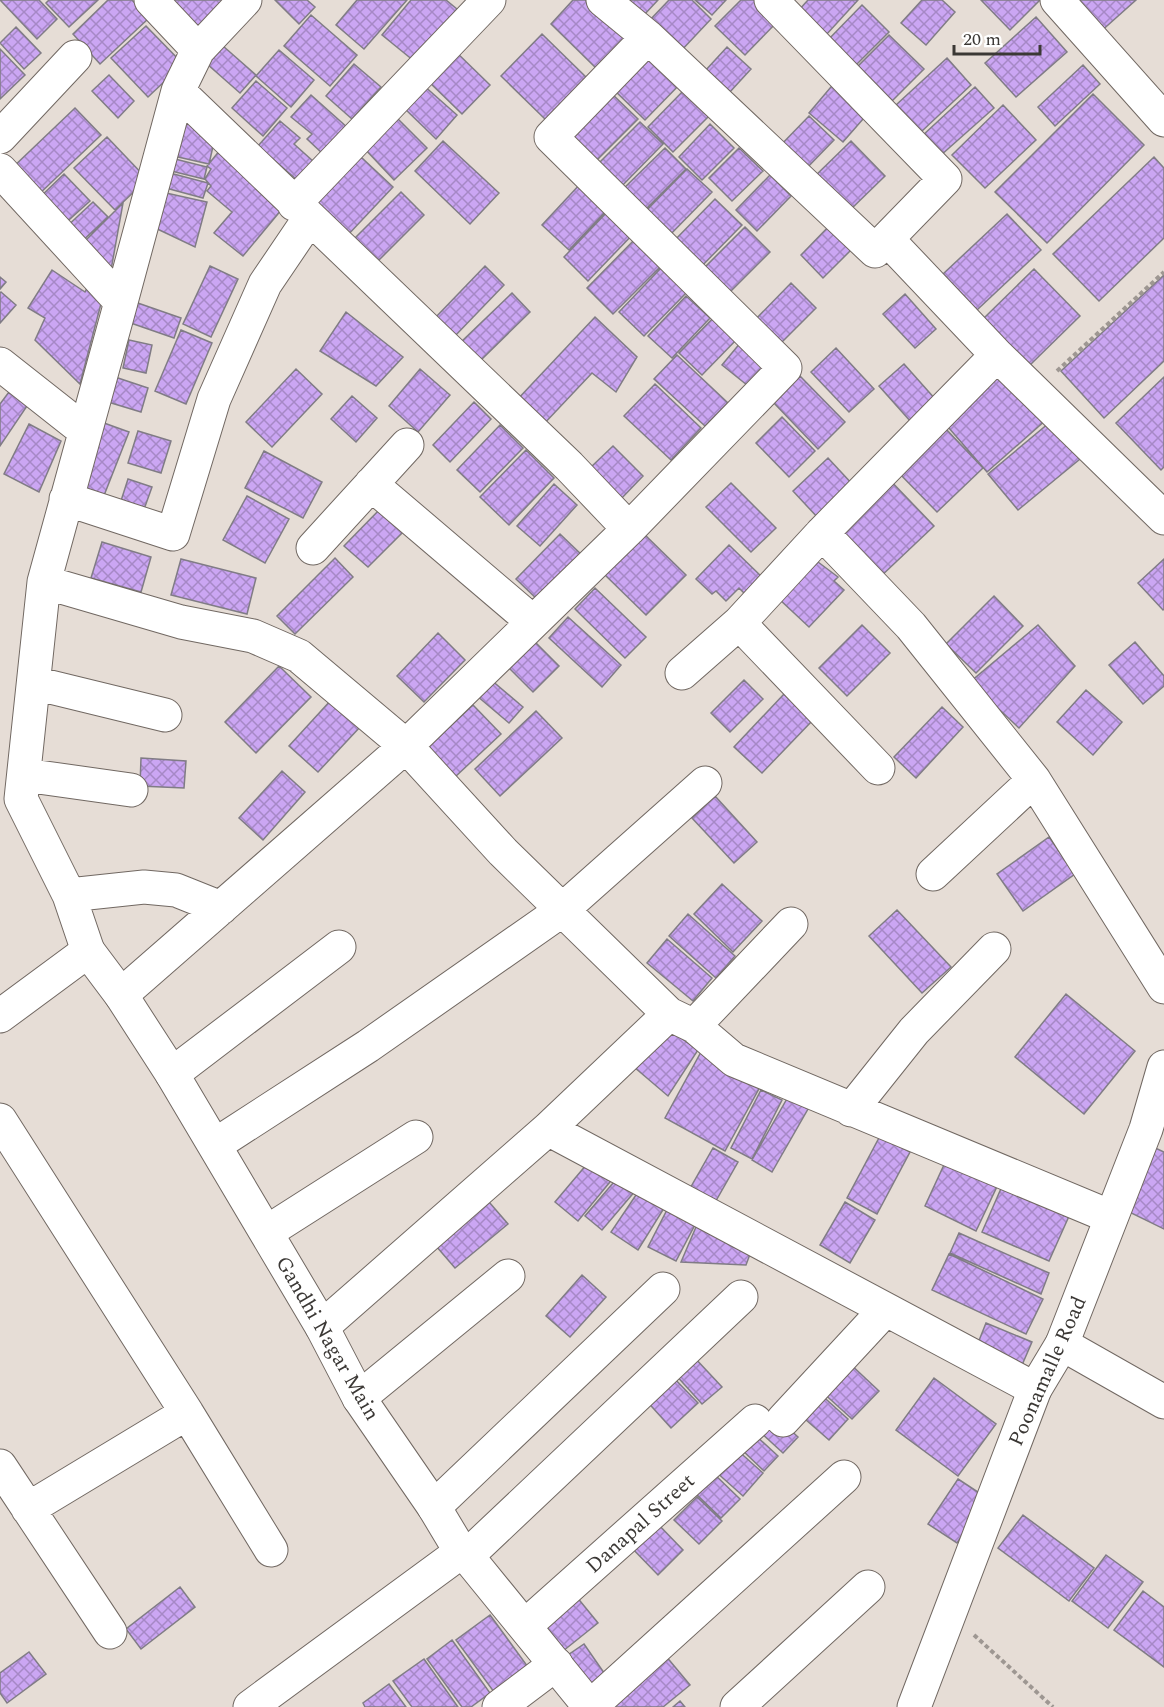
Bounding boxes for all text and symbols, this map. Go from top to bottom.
scale bar [954,18,1040,56]
text: 20 m [963,26,1001,53]
street label: Gandhi Nagar Main [267,1250,387,1427]
street label: Poonamalle Road [1000,1291,1095,1452]
street label: Danapal Street [579,1466,703,1582]

